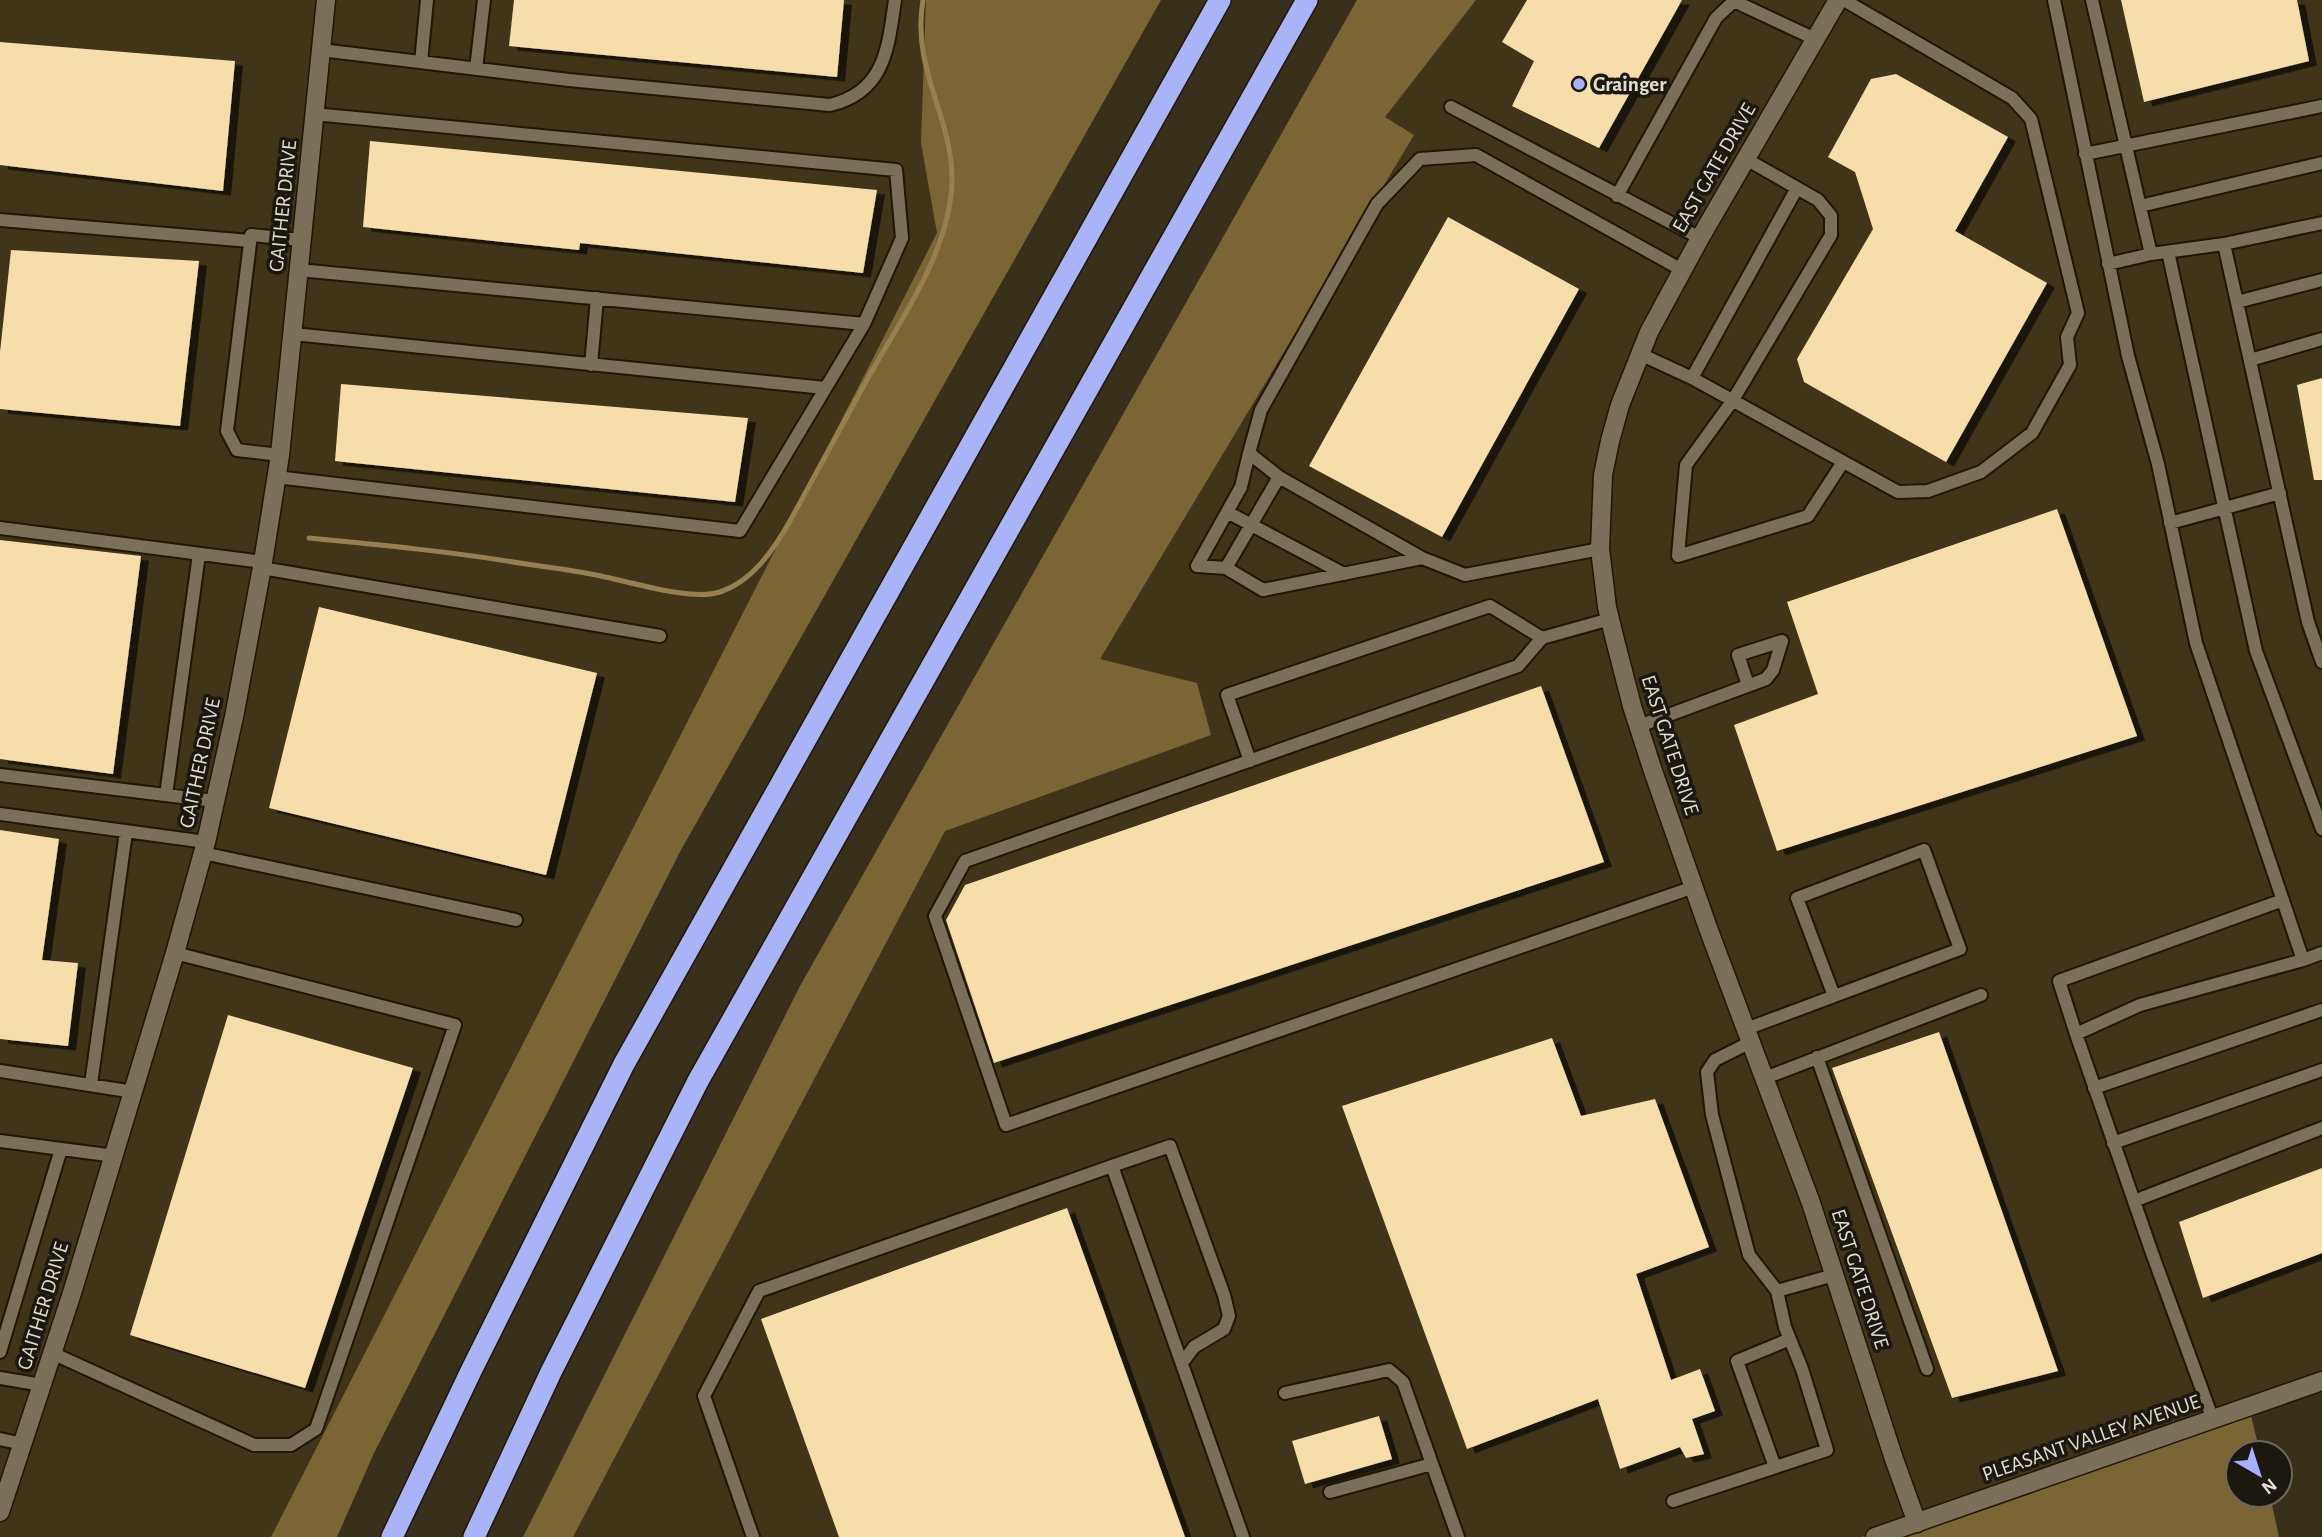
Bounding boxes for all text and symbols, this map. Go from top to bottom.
place label: Grainger [1593,74,1667,95]
marker: Grainger [1571,76,1587,92]
street label: EAST GATE DRIVE [1669,100,1759,236]
street label: GAITHER DRIVE [266,139,300,273]
street label: EAST GATE DRIVE [1638,673,1702,817]
street label: GAITHER DRIVE [176,696,224,830]
street label: EAST GATE DRIVE [1828,1207,1892,1351]
street label: GAITHER DRIVE [14,1240,72,1372]
street label: PLEASANT VALLEY AVENUE [1979,1391,2203,1485]
north arrow [2224,1439,2294,1509]
text: N [2258,1475,2280,1498]

